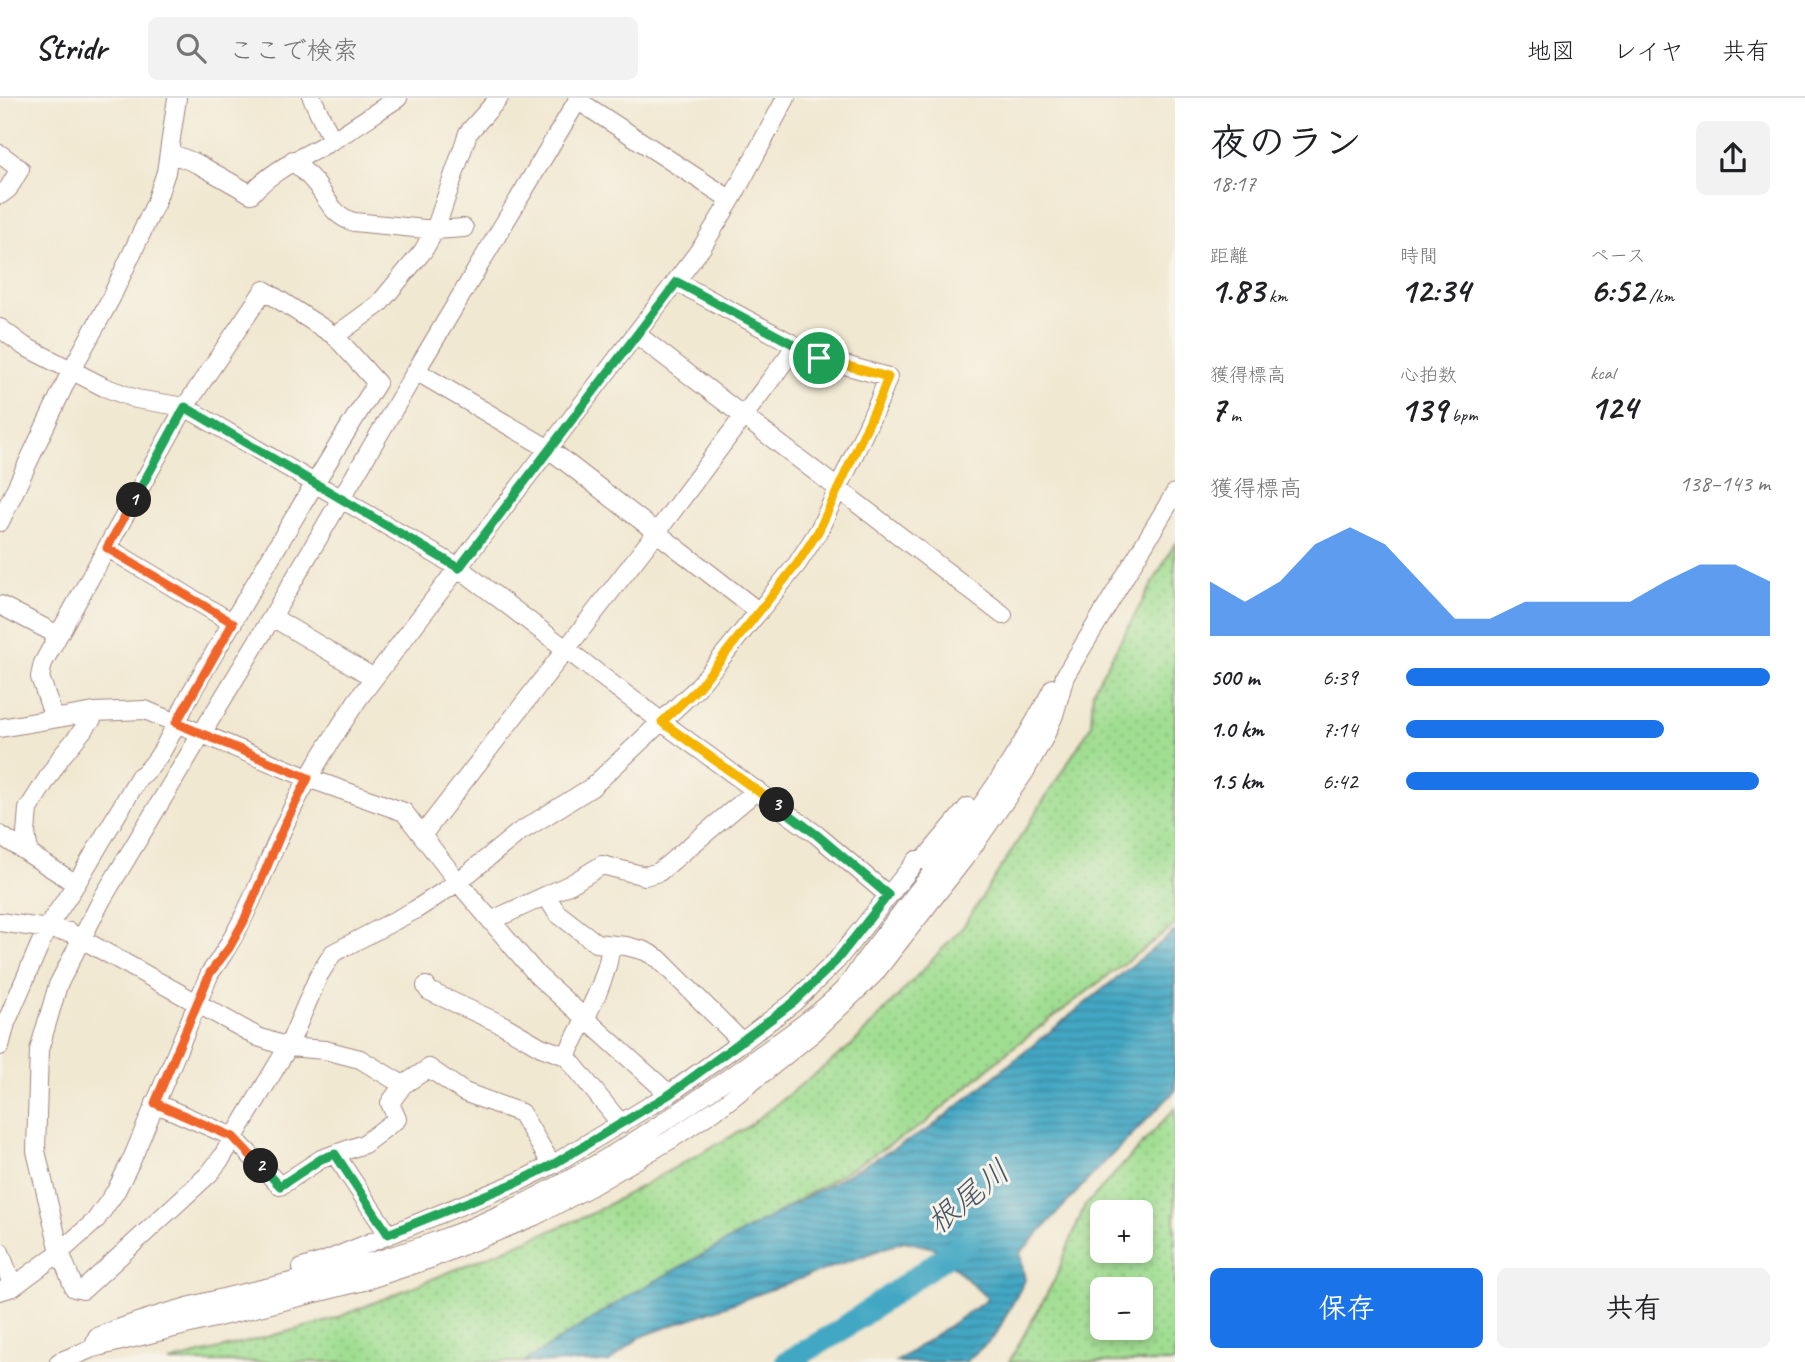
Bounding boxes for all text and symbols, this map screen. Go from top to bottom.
search box [148,17,638,80]
text: Stridr [35,27,106,69]
icon: search [172,29,210,67]
text: ここで検索 [228,34,358,67]
text: 地図 [1527,36,1575,66]
text: レイヤ [1613,36,1684,66]
text: 共有 [1722,36,1770,66]
text: 夜のラン [1210,119,1362,166]
button: share [1696,121,1770,195]
text: 18:17 [1210,169,1256,198]
text: 距離 [1210,244,1248,268]
text: 時間 [1400,244,1438,268]
text: ペース [1590,244,1646,268]
text: 1.83 [1210,268,1264,313]
text: 12:34 [1400,268,1470,313]
text: 6:52 [1590,268,1644,313]
text: km [1264,284,1287,308]
text: /km [1644,284,1674,308]
pin [789,328,849,388]
icon: arrive [800,339,838,377]
text: kcal [1590,361,1615,385]
text: 獲得標高 [1210,363,1286,387]
text: 心拍数 [1400,363,1457,387]
text: 124 [1590,385,1637,430]
text: 7 [1210,387,1226,432]
text: 139 [1400,387,1447,432]
text: m [1226,403,1241,427]
text: bpm [1447,403,1478,427]
text: 138–143 m [1679,469,1770,498]
text: 獲得標高 [1210,474,1302,503]
pin: 1 [116,482,152,518]
text: 1 [129,487,138,511]
text: 500 m [1210,663,1259,692]
text: 6:39 [1322,663,1358,692]
text: 1.0 km [1210,715,1264,744]
text: 7:14 [1322,715,1358,744]
text: 1.5 km [1210,767,1263,796]
text: 6:42 [1322,767,1358,796]
pin: 3 [760,788,794,822]
text: 3 [772,792,781,816]
pin: 2 [244,1148,278,1184]
water label: 根尾川 [918,1151,1018,1243]
text: 2 [256,1153,265,1177]
map controls [1090,1200,1153,1340]
button: + [1090,1200,1153,1263]
button: 保存 [1210,1268,1483,1348]
button: 共有 [1497,1268,1770,1348]
button: − [1090,1277,1153,1340]

